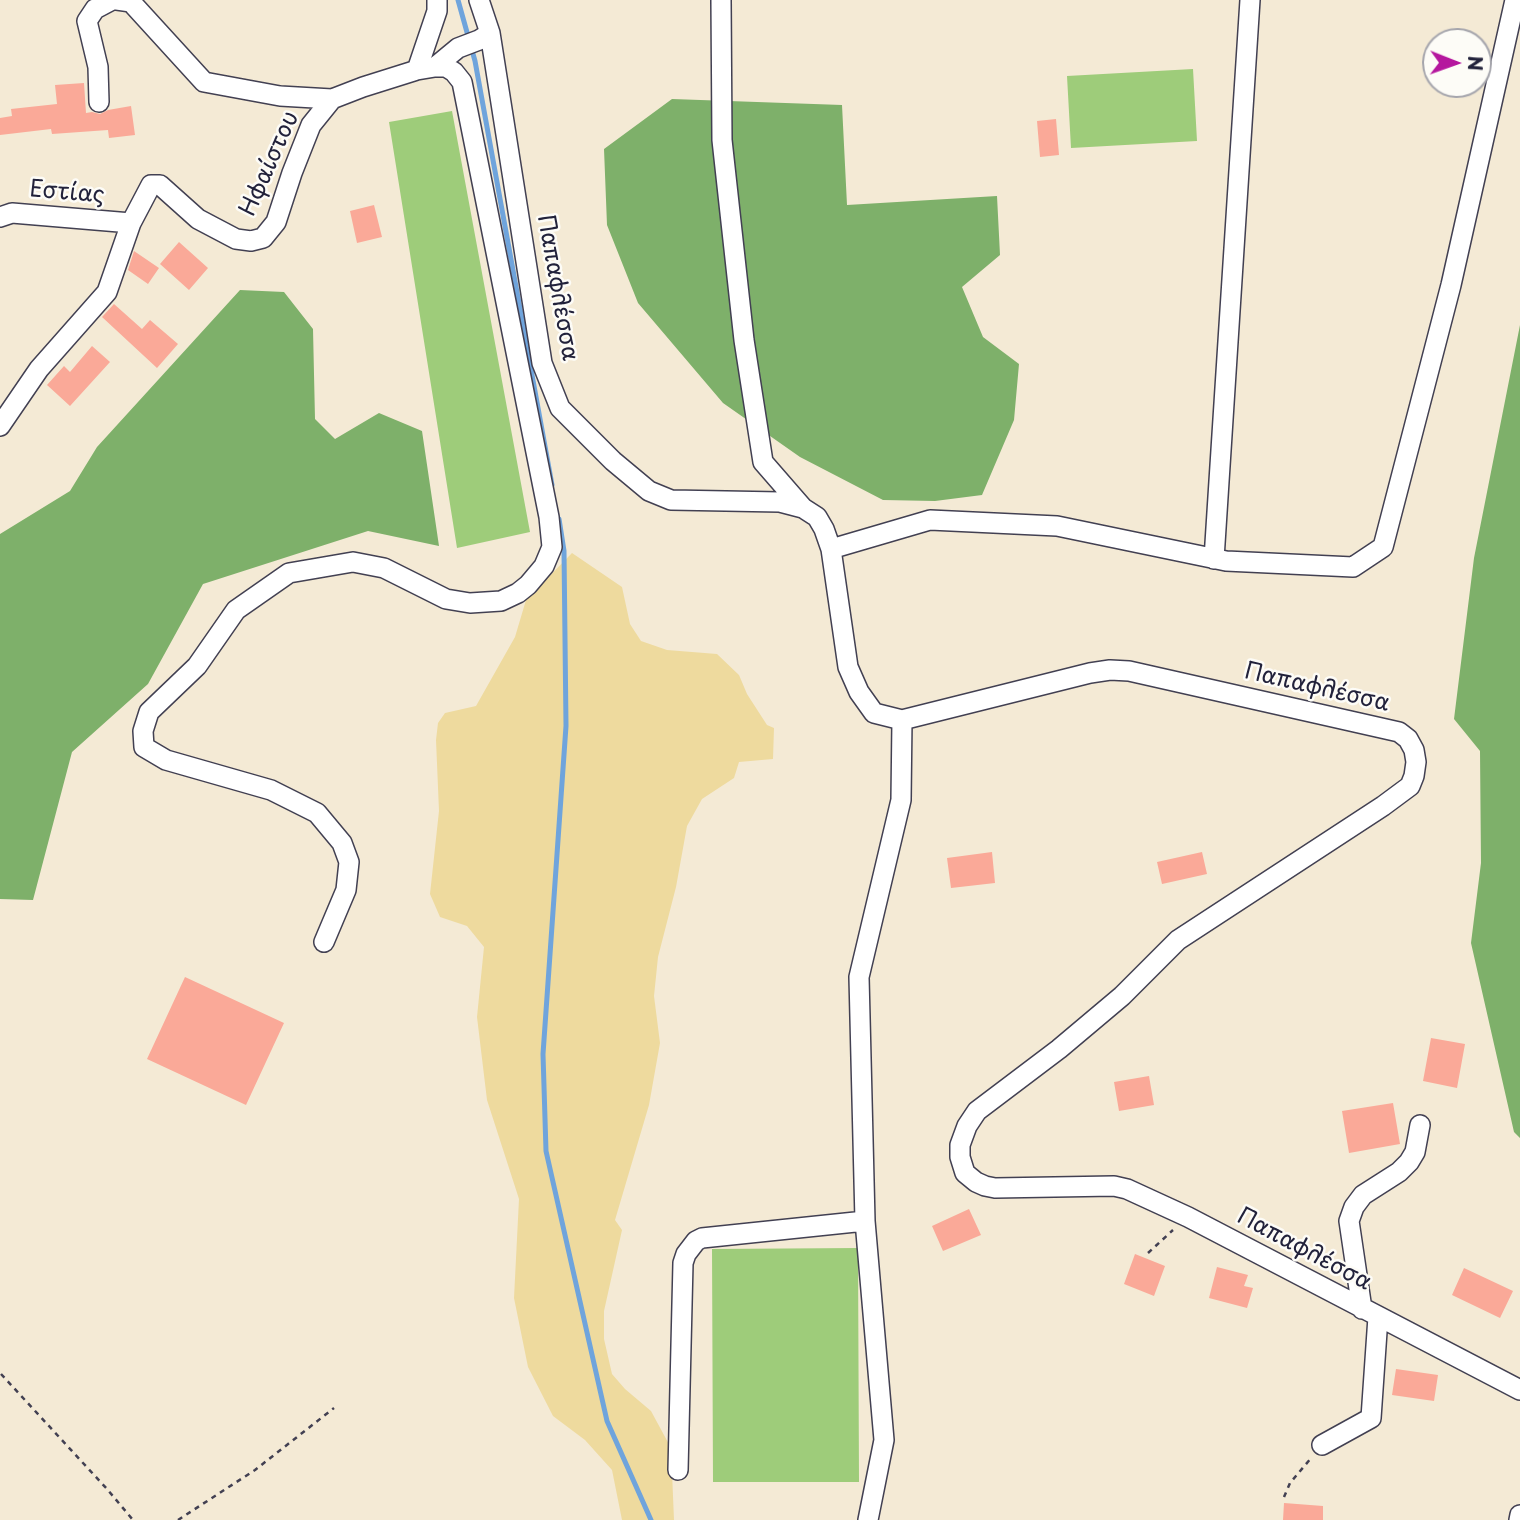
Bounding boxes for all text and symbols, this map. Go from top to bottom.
north arrow [1422,28,1492,98]
text: N [1462,56,1490,71]
street label: Ηφαίστου [235,107,305,221]
street label: Εστίας [28,176,106,210]
street label: Παπαφλέσσα [531,213,583,363]
street label: Παπαφλέσσα [1242,658,1392,718]
street label: Παπαφλέσσα [1232,1203,1376,1297]

